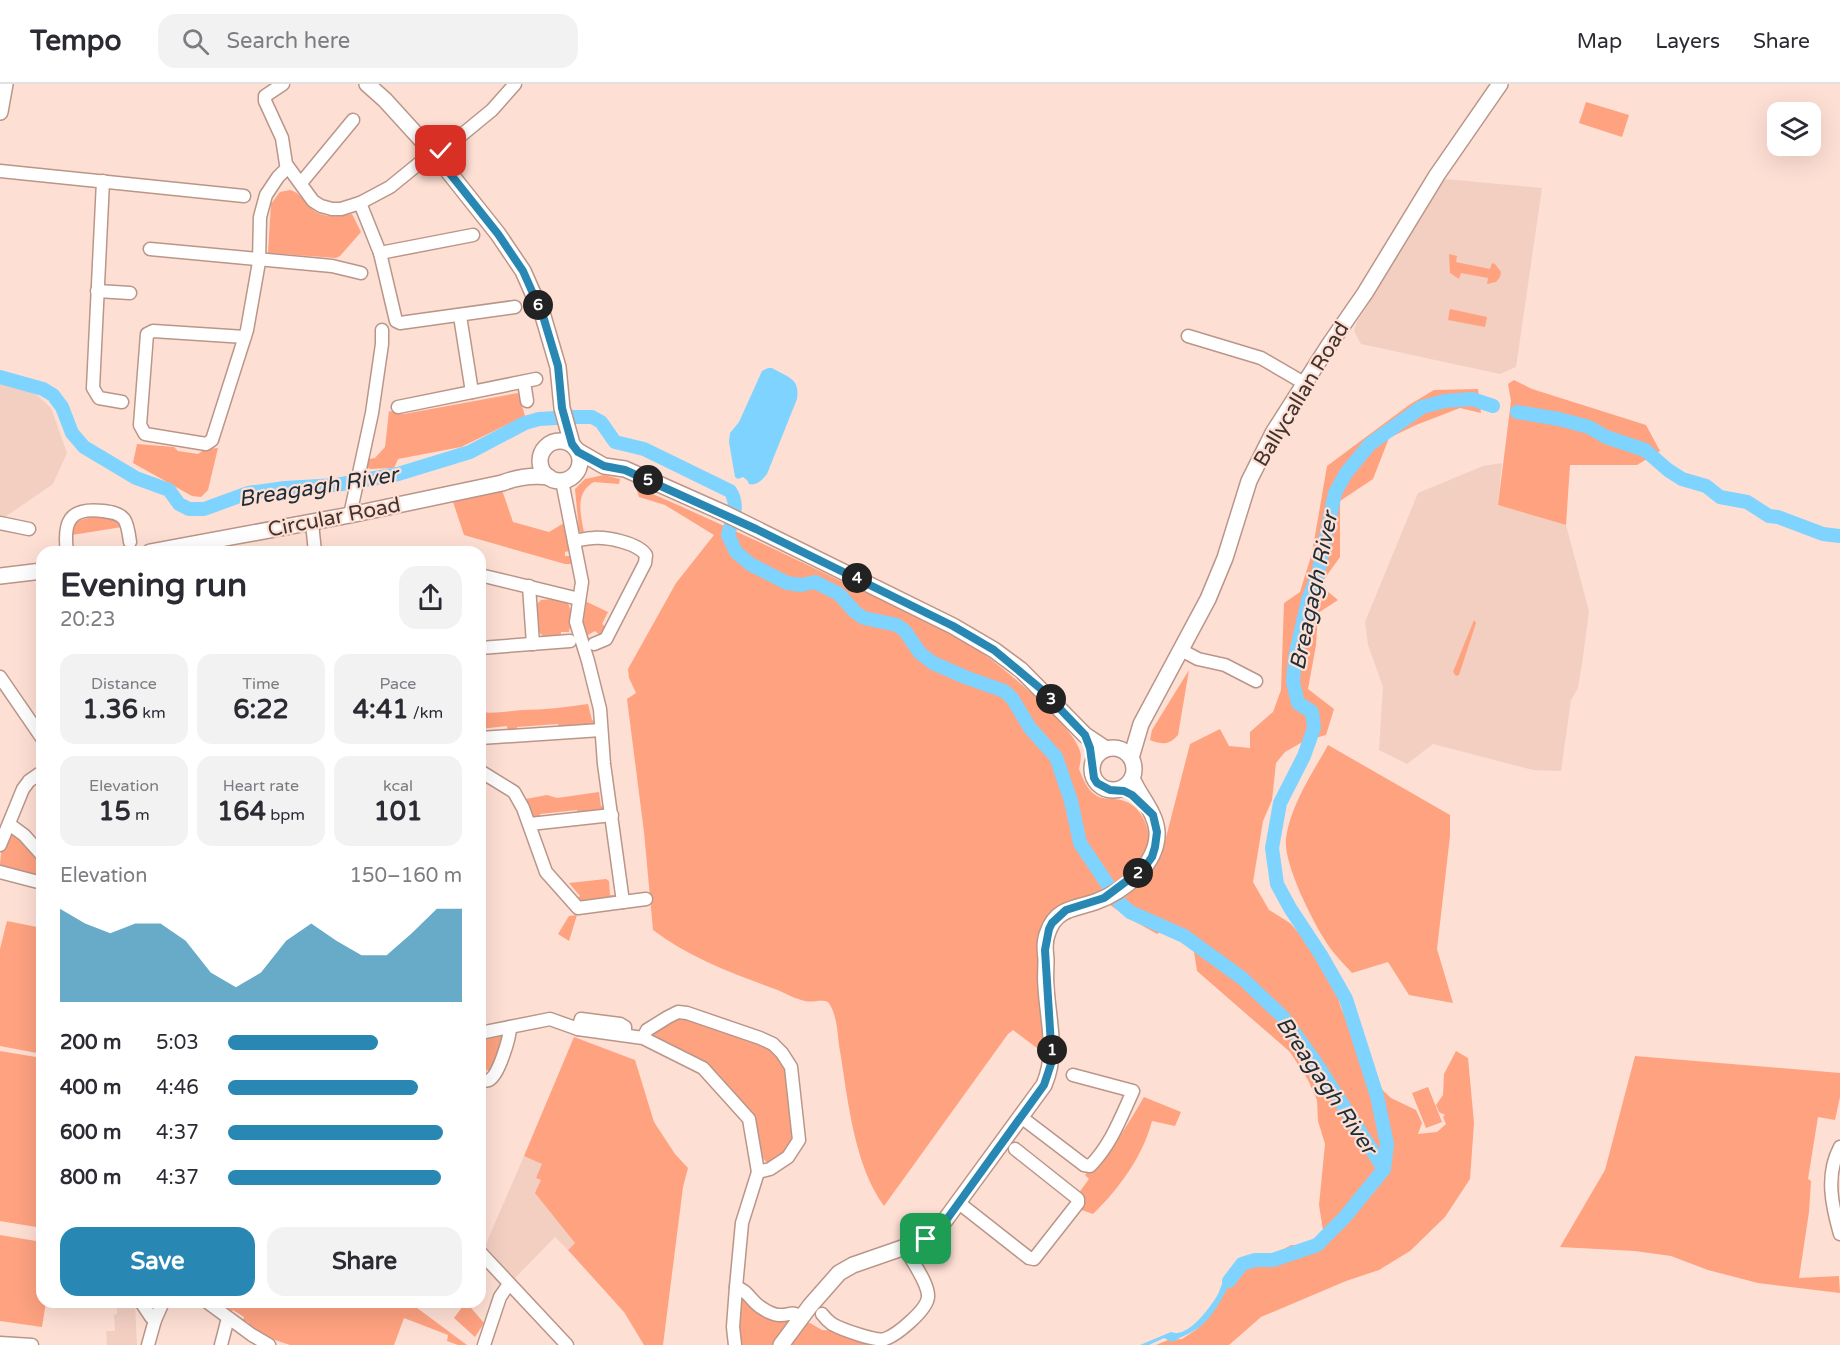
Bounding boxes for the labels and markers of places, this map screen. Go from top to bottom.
pin [415,125,466,176]
pin: 6 [523,290,553,320]
pin: 5 [633,465,663,495]
pin: 4 [842,563,872,593]
pin: 3 [1036,684,1066,714]
pin: 2 [1123,858,1153,888]
pin: 1 [1037,1035,1067,1065]
pin [900,1213,951,1264]

